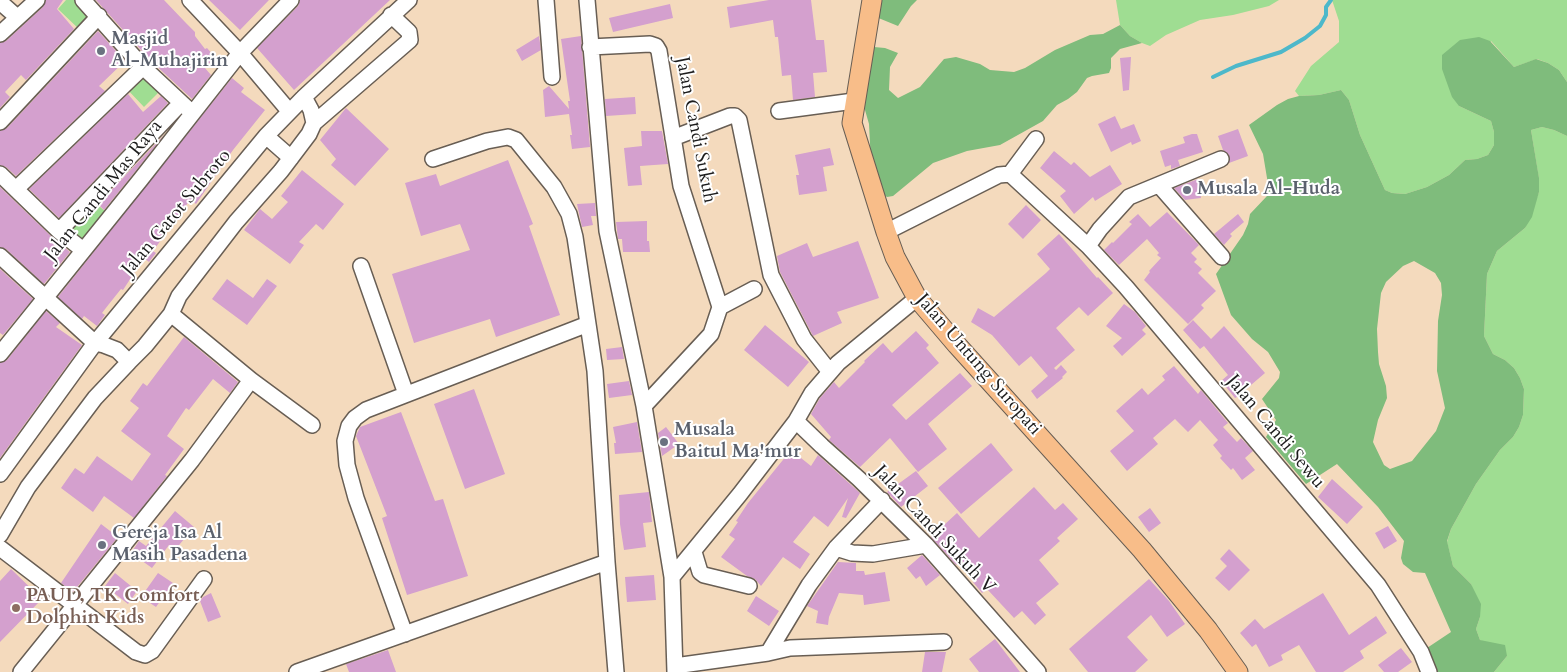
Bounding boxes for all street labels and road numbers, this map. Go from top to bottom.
street label: Jalan Candi Sukuh [670,55,720,205]
street label: Jalan Candi Mas Raya [40,116,168,266]
street label: Jalan Gatot Subroto [118,145,236,281]
street label: Jalan Untung Suropati [910,290,1046,440]
street label: Jalan Candi Sewu [1221,370,1329,494]
street label: Jalan Candi Sukuh V [868,461,1000,599]

